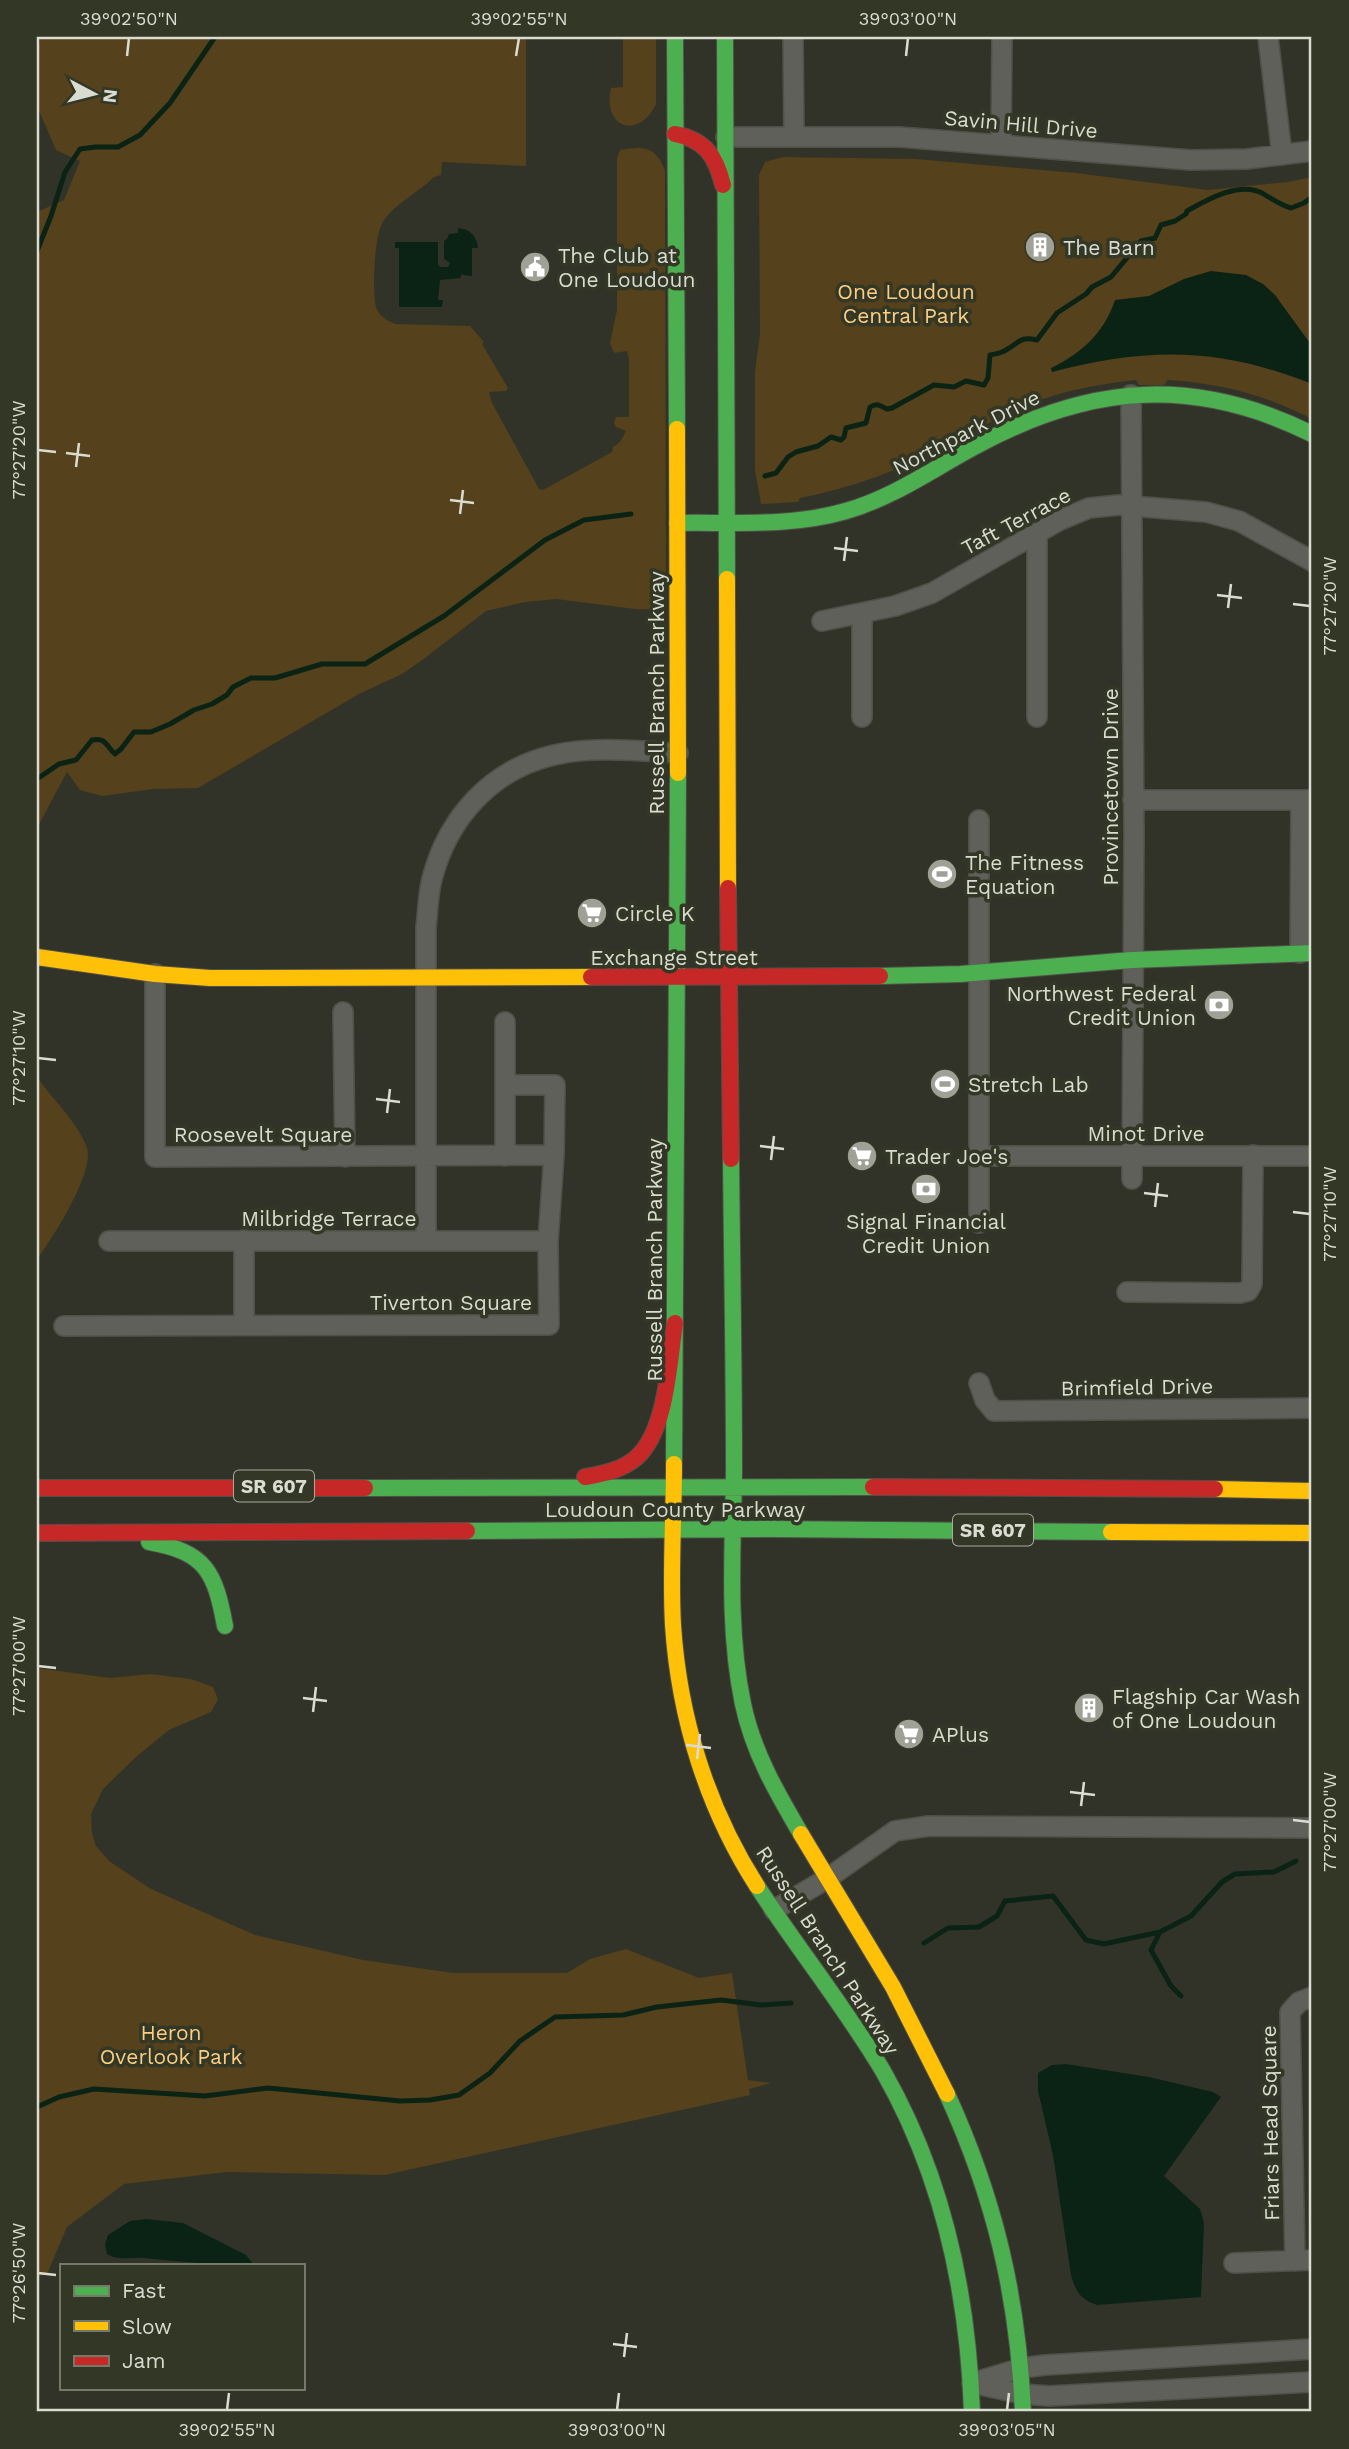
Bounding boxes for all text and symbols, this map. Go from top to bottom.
text: 39°02'50"N [80,8,178,29]
text: 39°02'55"N [470,8,568,29]
text: 39°03'00"N [859,8,957,29]
north arrow [60,60,130,130]
text: N [98,88,123,104]
street label: Savin Hill Drive [943,105,1099,143]
building icon: The Barn [1023,230,1057,264]
place label: The Barn [1063,235,1155,260]
place label: The Club at One Loudoun [558,243,695,292]
public building icon: The Club at One Loudoun [518,250,552,284]
park label: One Loudoun Central Park [837,279,975,328]
street label: Northpark Drive [888,384,1044,480]
text: 77°27'20"W [8,400,29,500]
street label: Taft Terrace [957,482,1075,560]
text: 77°27'20"W [1319,556,1340,656]
street label: Russell Branch Parkway [644,571,669,815]
street label: Provincetown Drive [1098,688,1123,886]
place label: The Fitness Equation [965,850,1084,899]
sports icon: The Fitness Equation [925,857,959,891]
supermarket icon: Circle K [575,896,609,930]
place label: Circle K [615,901,695,926]
street label: Exchange Street [590,945,758,970]
place label: Northwest Federal Credit Union [1007,981,1197,1030]
bank icon: Northwest Federal Credit Union [1202,988,1236,1022]
text: 77°27'10"W [8,1010,29,1106]
sports icon: Stretch Lab [928,1067,962,1101]
place label: Stretch Lab [968,1072,1089,1097]
street label: Minot Drive [1087,1121,1205,1146]
street label: Roosevelt Square [174,1122,352,1147]
street label: Russell Branch Parkway [642,1138,667,1382]
supermarket icon: Trader Joe's [845,1139,879,1173]
place label: Trader Joe's [885,1144,1008,1169]
text: 77°27'10"W [1319,1166,1340,1262]
bank icon: Signal Financial Credit Union [909,1172,943,1206]
street label: Milbridge Terrace [241,1206,417,1231]
place label: Signal Financial Credit Union [846,1209,1006,1258]
street label: Tiverton Square [370,1290,532,1315]
street label: Brimfield Drive [1060,1373,1214,1401]
road number: SR 607 [234,1470,314,1502]
street label: Loudoun County Parkway [545,1497,805,1522]
road number: SR 607 [953,1514,1033,1546]
text: 77°27'00"W [8,1616,29,1716]
place label: Flagship Car Wash of One Loudoun [1112,1684,1301,1733]
building icon: Flagship Car Wash of One Loudoun [1072,1691,1106,1725]
supermarket icon: APlus [892,1717,926,1751]
place label: APlus [932,1722,989,1747]
text: 77°27'00"W [1319,1772,1340,1872]
street label: Russell Branch Parkway [751,1841,905,2059]
park label: Heron Overlook Park [100,2020,242,2069]
street label: Friars Head Square [1256,2025,1284,2221]
text: 77°26'50"W [8,2223,29,2323]
legend [60,2264,304,2390]
text: Fast [122,2278,166,2303]
text: Slow [122,2314,172,2339]
text: Jam [122,2348,165,2373]
text: 39°02'55"N [178,2419,276,2440]
text: 39°03'00"N [568,2419,666,2440]
text: 39°03'05"N [958,2419,1056,2440]

